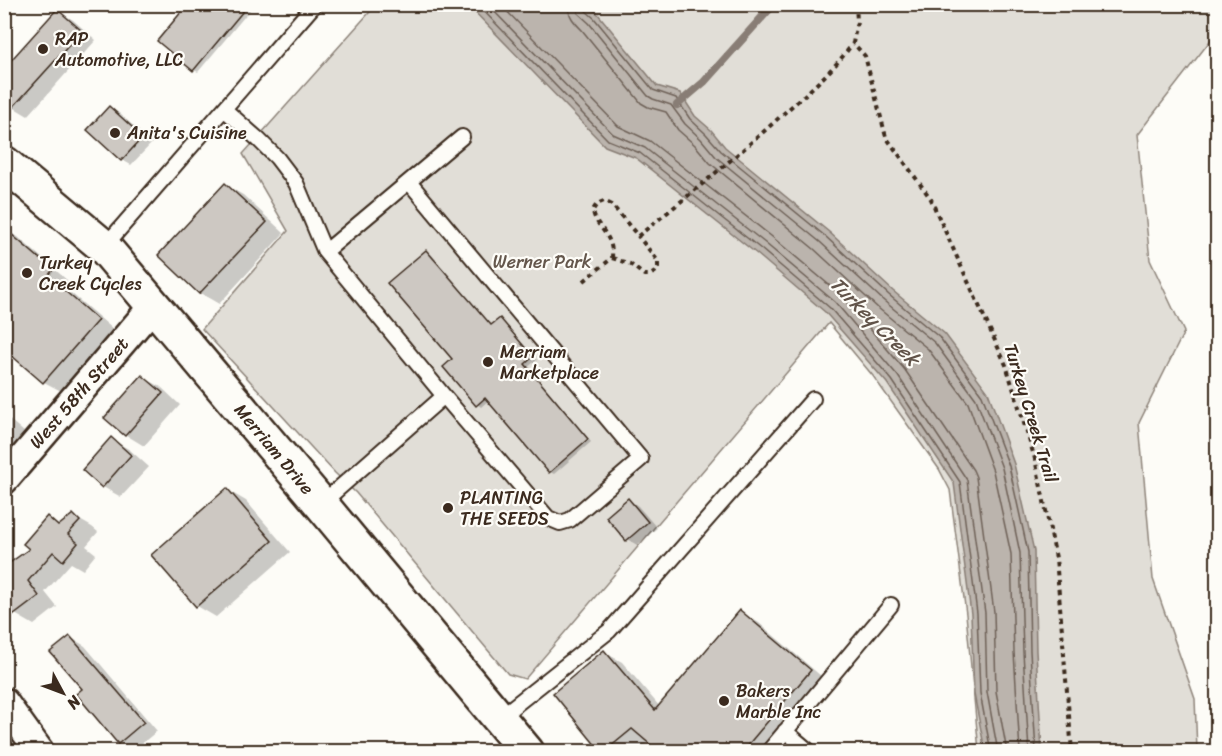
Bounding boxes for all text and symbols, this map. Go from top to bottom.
place label: RAP Automotive, LLC [54,23,183,76]
marker: RAP Automotive, LLC [36,42,50,56]
place label: Anita's Cuisine [126,117,247,149]
marker: Anita's Cuisine [108,126,122,140]
park label: Werner Park [493,246,592,278]
place label: Turkey Creek Cycles [39,247,142,300]
marker: Turkey Creek Cycles [20,266,34,280]
water label: Turkey Creek [821,268,930,376]
street label: West 58th Street [21,330,137,456]
place label: Merriam Marketplace [500,336,599,389]
street label: Turkey Creek Trail [995,340,1068,487]
marker: Merriam Marketplace [481,355,495,369]
street label: Merriam Drive [226,396,322,502]
place label: PLANTING THE SEEDS [460,482,549,535]
marker: PLANTING THE SEEDS [441,501,455,515]
north arrow [33,663,93,723]
place label: Bakers Marble Inc [736,675,822,728]
text: N [59,688,89,717]
marker: Bakers Marble Inc [717,694,731,708]

